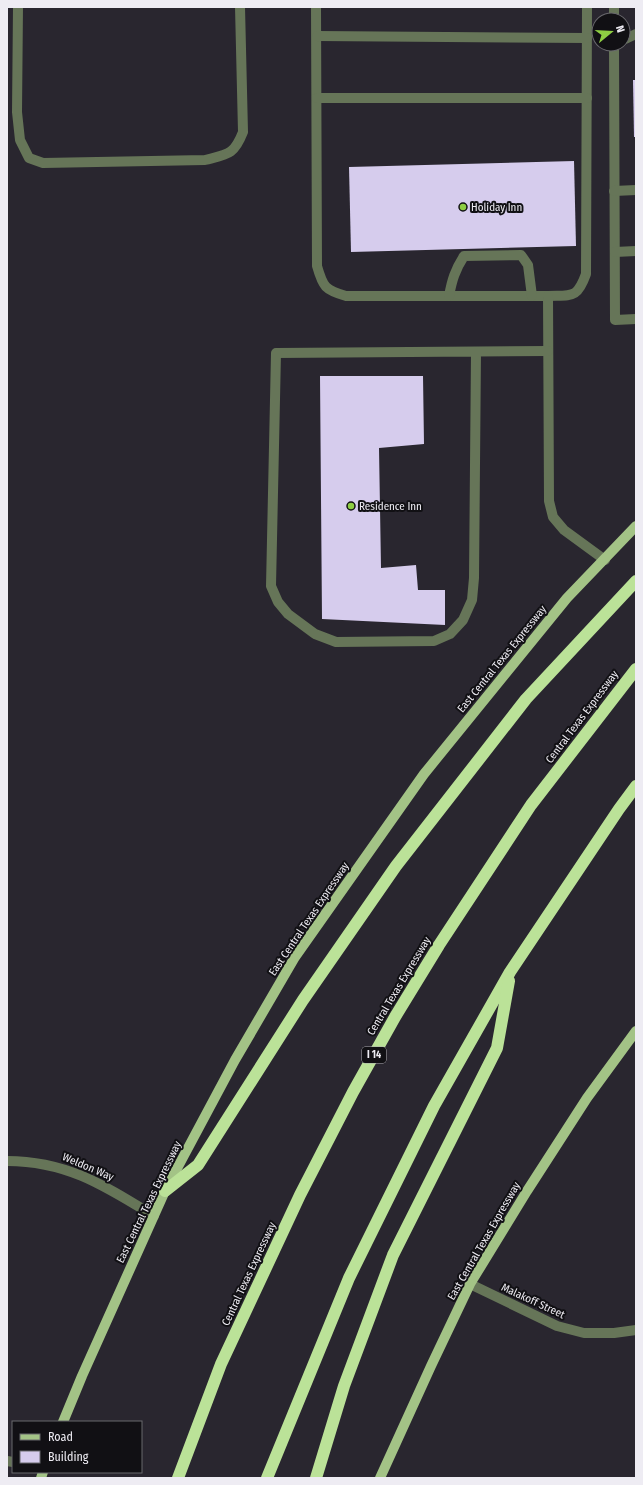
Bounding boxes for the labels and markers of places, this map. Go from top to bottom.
place label: Holiday Inn [471,201,522,214]
marker: Holiday Inn [458,202,468,212]
place label: Residence Inn [359,500,422,513]
marker: Residence Inn [346,501,356,511]

